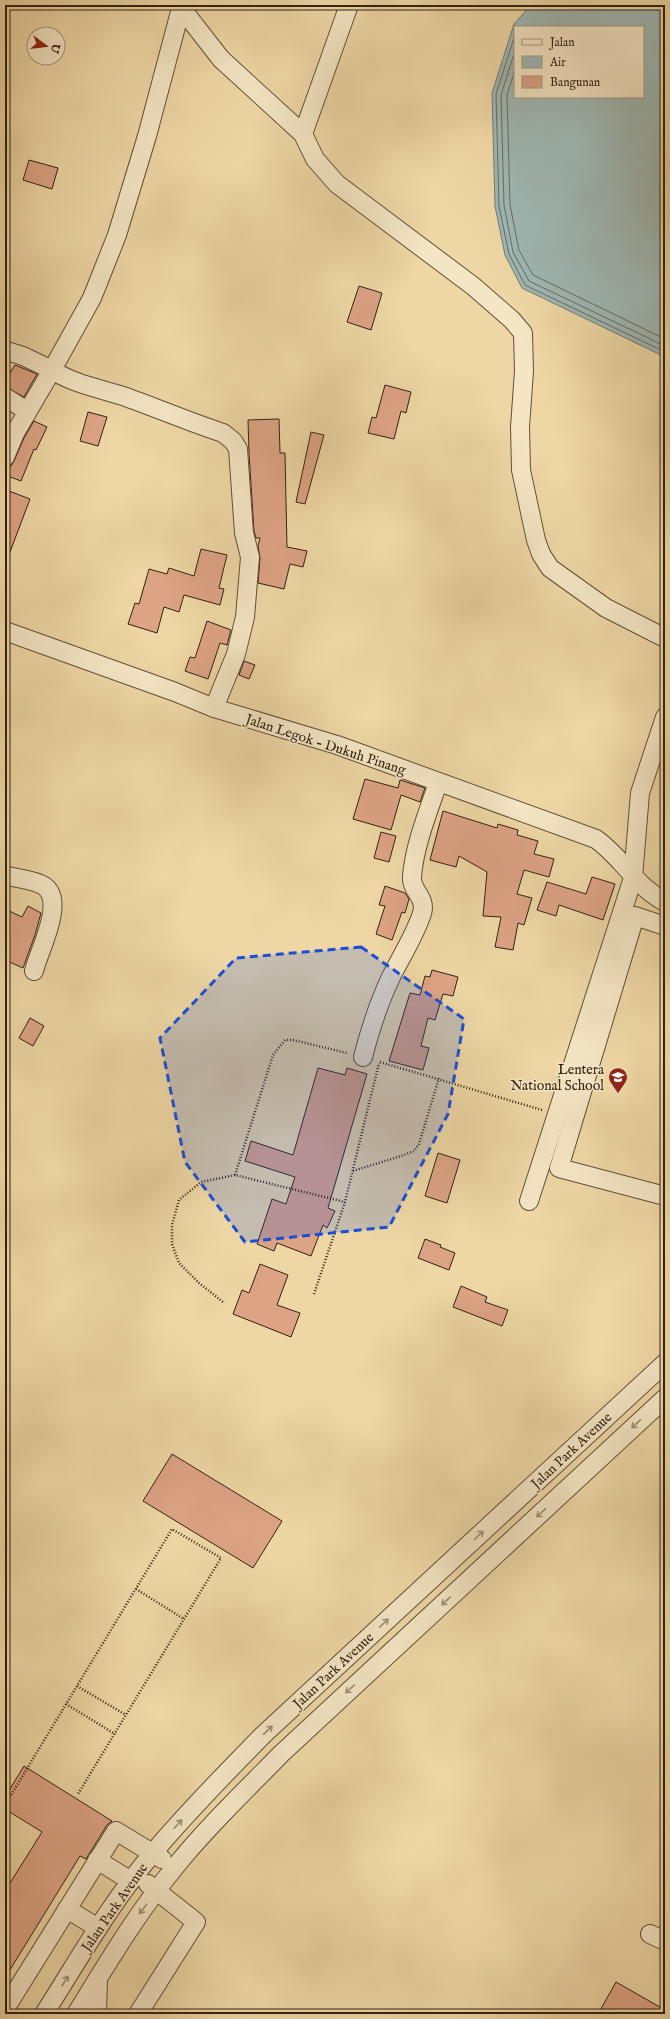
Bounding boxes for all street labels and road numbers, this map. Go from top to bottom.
street label: Jalan Legok - Dukuh Pinang [241,710,409,780]
street label: Jalan Park Avenue [526,1408,616,1494]
street label: Jalan Park Avenue [288,1628,378,1714]
street label: Jalan Park Avenue [76,1859,152,1957]

